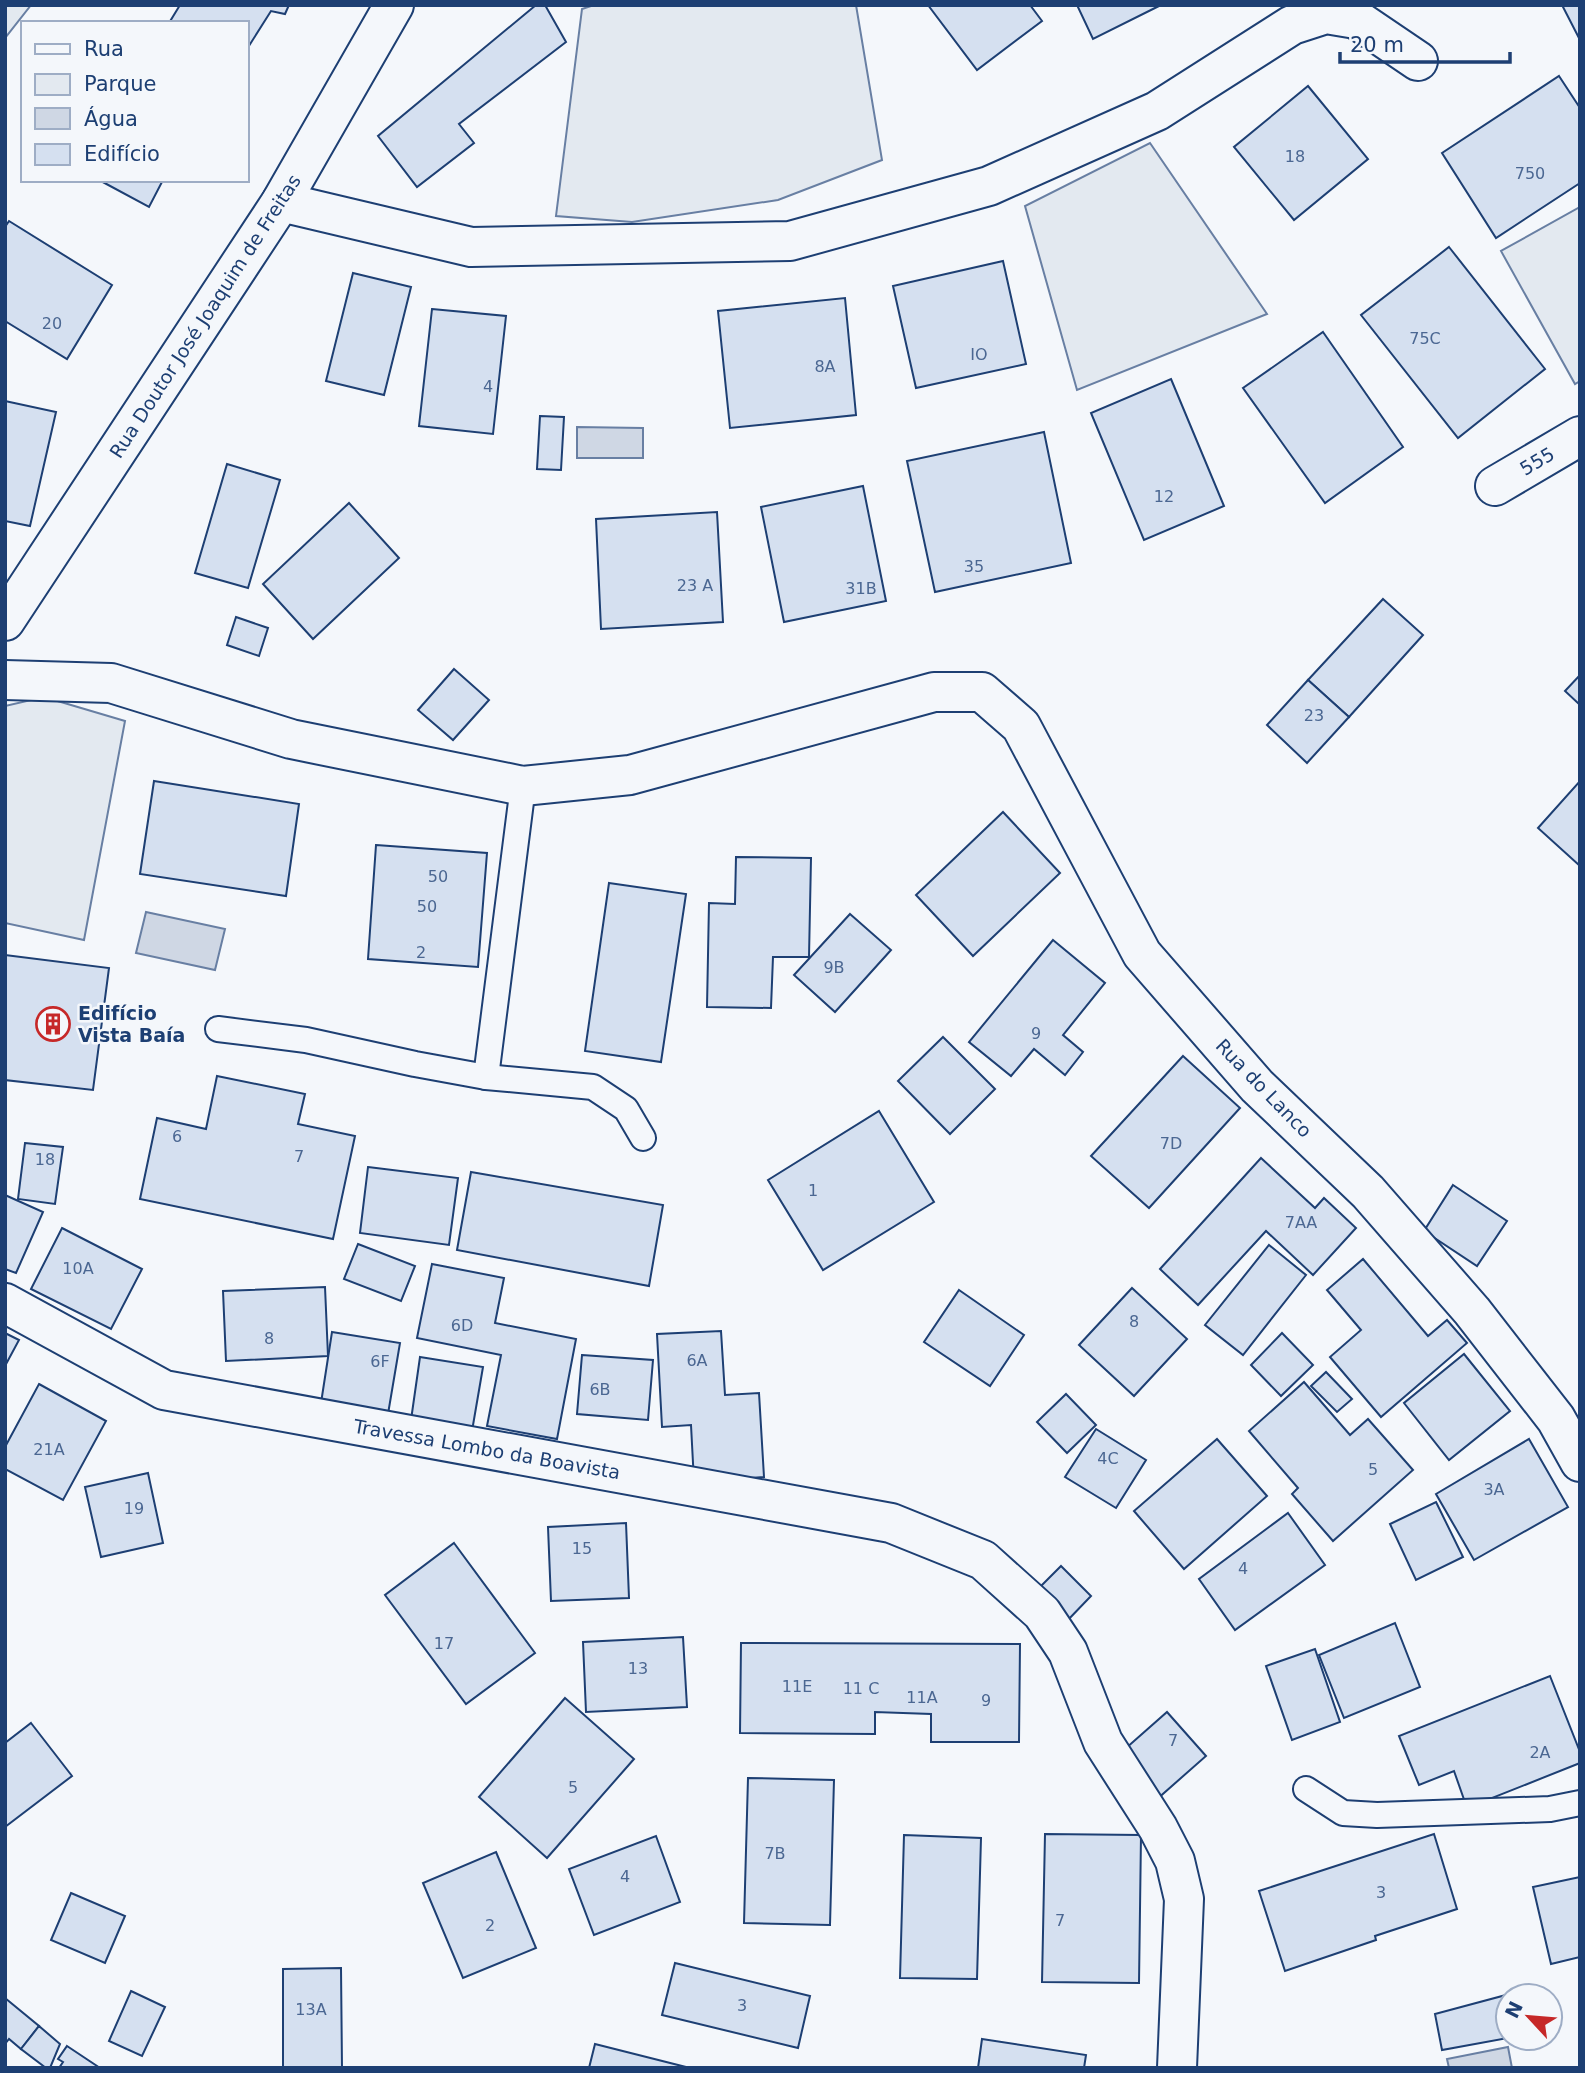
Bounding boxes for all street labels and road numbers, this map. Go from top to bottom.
street label: Rua Doutor José Joaquim de Freitas [105,170,305,462]
street label: 555 [1516,442,1558,480]
street label: Rua do Lanco [1212,1034,1316,1142]
street label: Travessa Lombo da Boavista [351,1415,622,1483]

